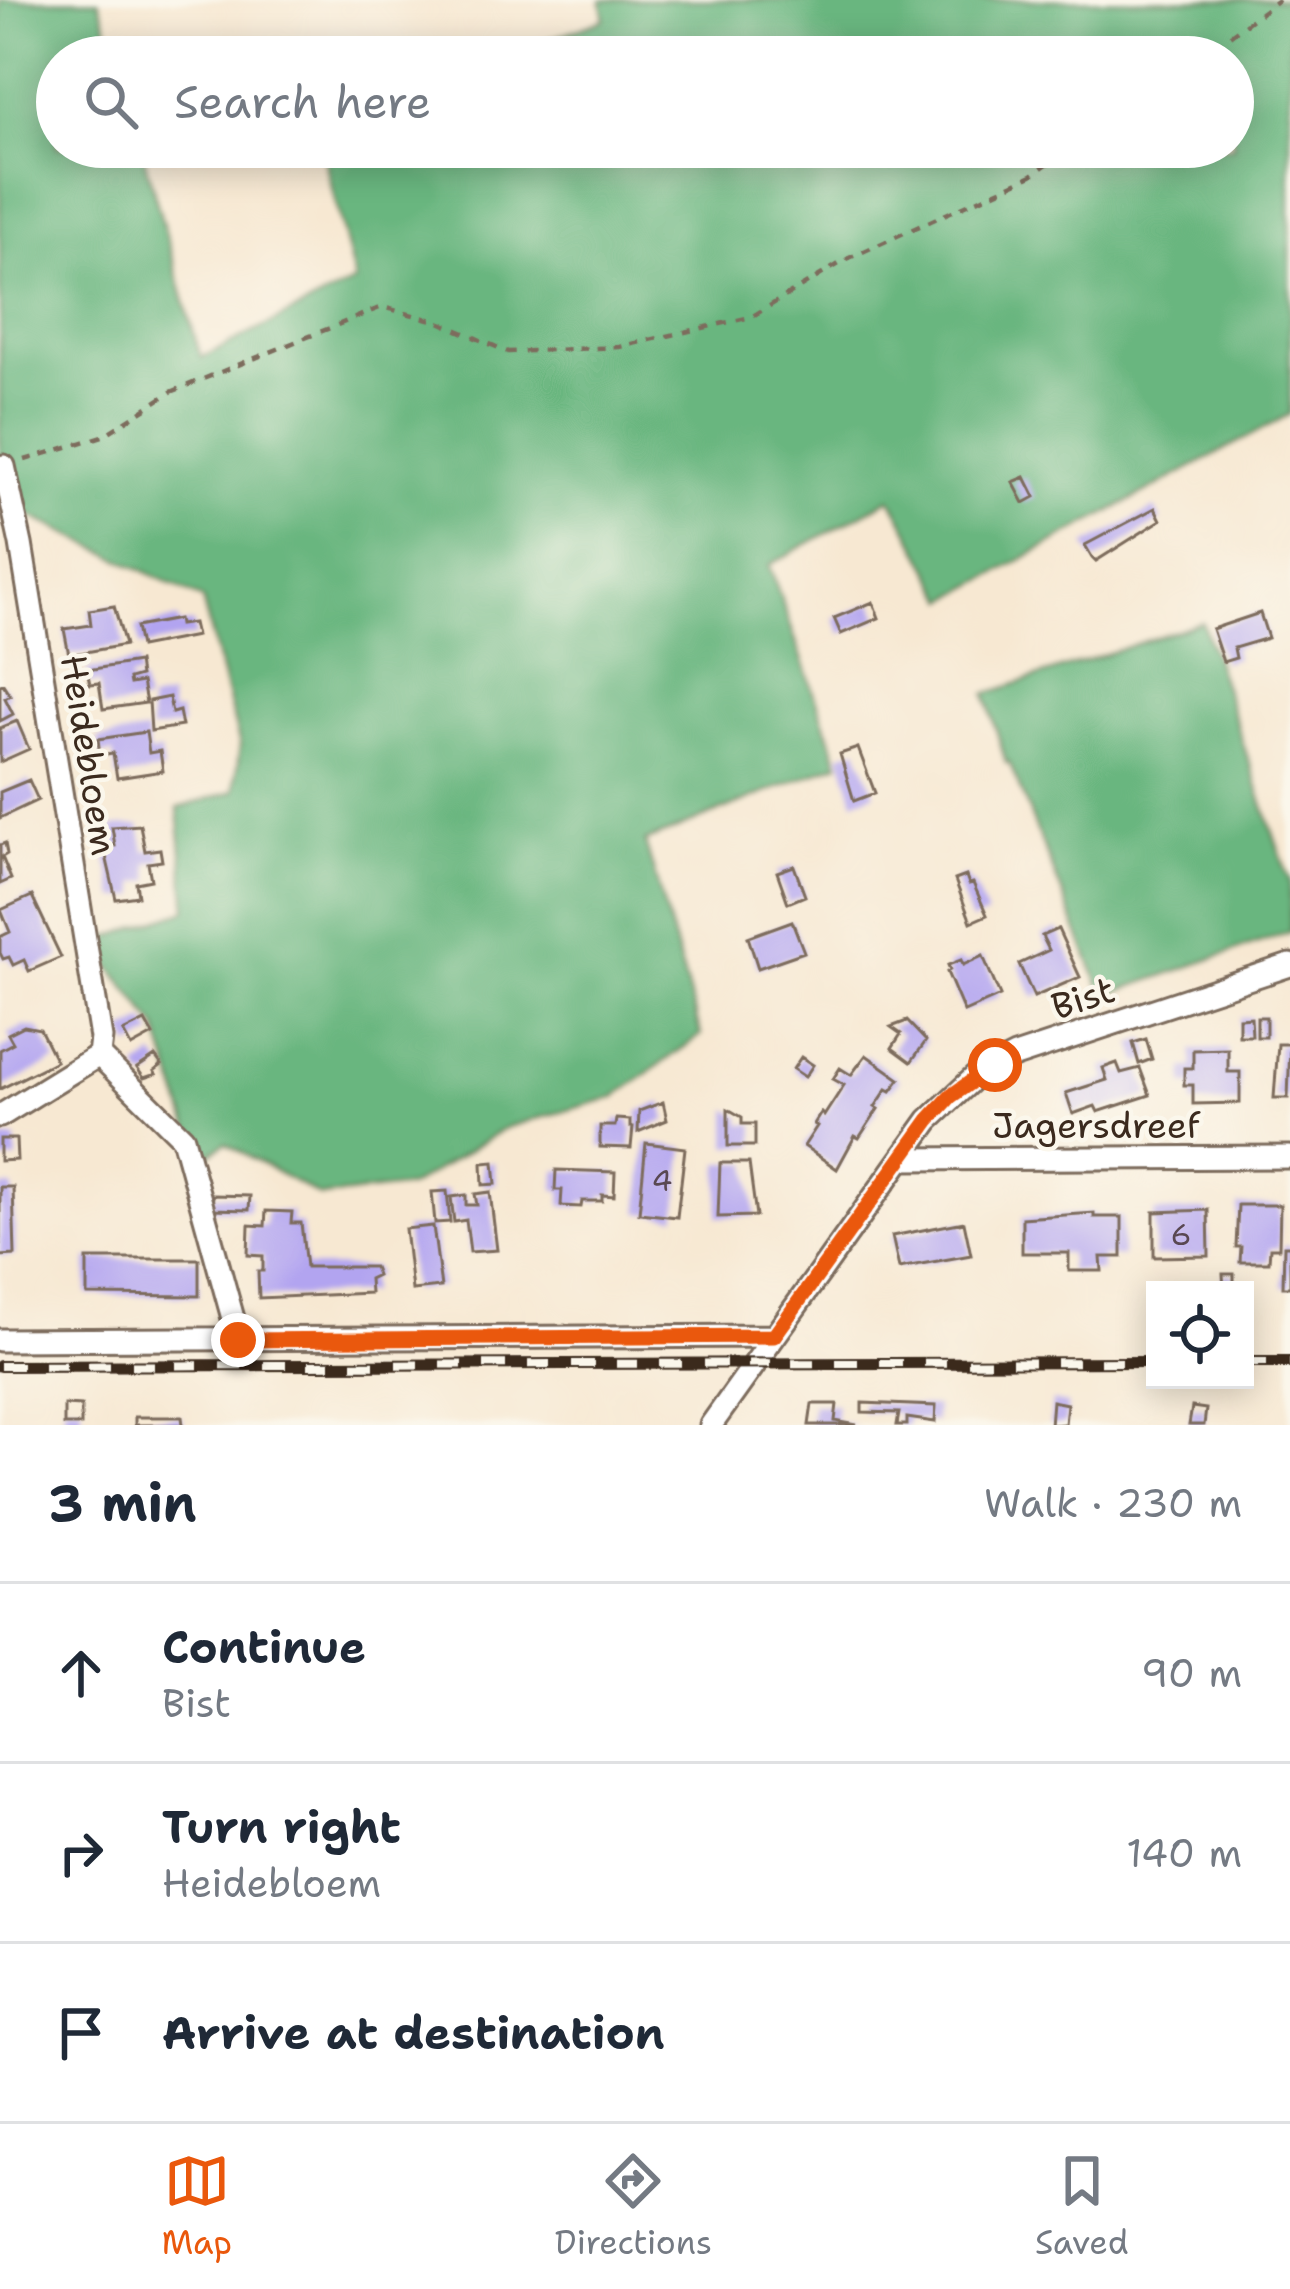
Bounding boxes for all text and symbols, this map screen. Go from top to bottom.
search box [36,36,1254,168]
icon: search [78,69,144,135]
text: Search here [174,72,431,132]
street label: Heidebloem [49,651,129,859]
street label: Bist [1045,965,1121,1031]
route start [968,1038,1022,1092]
street label: Jagersdreef [992,1101,1201,1150]
house number: 4 [652,1160,673,1201]
house number: 6 [1171,1214,1192,1255]
map controls [1146,1281,1254,1389]
button: locate [1146,1281,1254,1389]
route end [211,1313,265,1367]
text: 3 min [48,1469,197,1537]
text: Walk · 230 m [984,1477,1242,1529]
text: Continue [162,1617,366,1677]
icon: ahead [48,1640,114,1706]
text: 90 m [1141,1647,1242,1699]
text: Bist [162,1677,231,1729]
text: Turn right [162,1797,401,1857]
icon: right [48,1820,114,1886]
text: 140 m [1126,1827,1242,1879]
text: Heidebloem [162,1857,381,1909]
icon: arrive [48,2000,114,2066]
text: Arrive at destination [162,2003,665,2063]
tab: Map [161,2148,232,2265]
tab: Directions [555,2148,712,2265]
tab: Saved [1035,2148,1129,2265]

